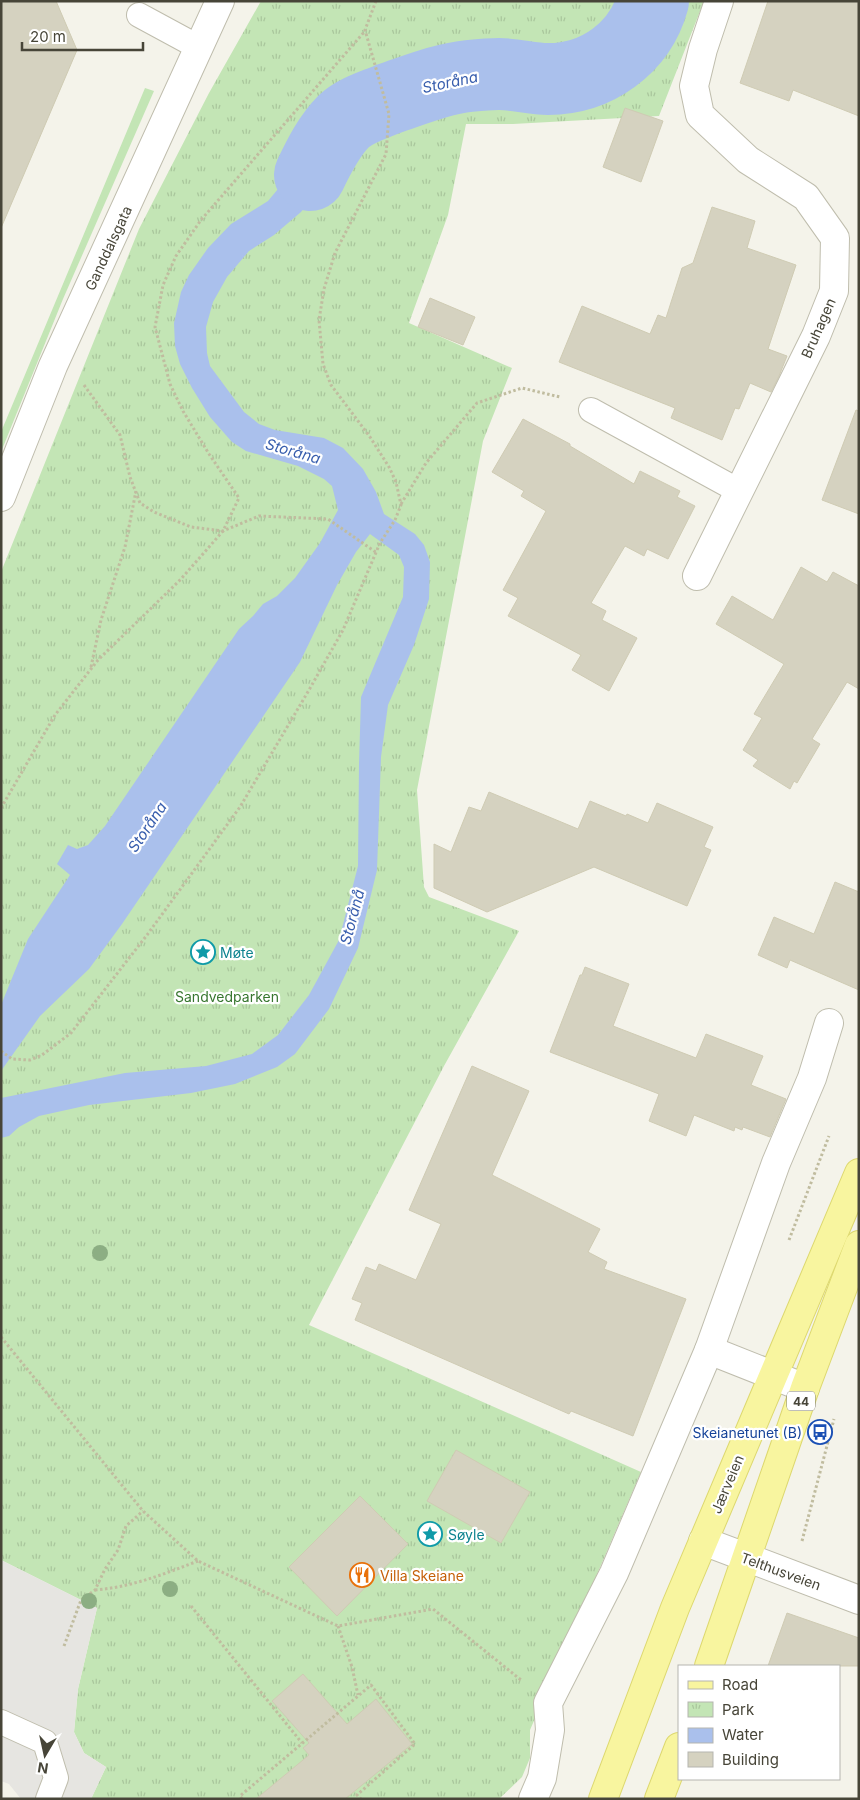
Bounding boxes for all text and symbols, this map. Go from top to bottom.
scale bar [22,20,144,52]
text: 20 m [30,27,66,46]
water label: Storåna [420,67,480,97]
street label: Ganddalsgata [81,203,135,293]
street label: Bruhagen [797,295,839,361]
water label: Storåna [263,434,323,468]
water label: Storåna [123,798,171,856]
water label: Storånå [336,887,368,947]
place icon: Møte [190,939,216,965]
place label: Møte [220,944,254,961]
park label: Sandvedparken [175,988,279,1005]
road number: 44 [787,1392,815,1410]
bus stop icon: Skeianetunet (B) [807,1419,833,1445]
place label: Skeianetunet (B) [693,1424,802,1441]
street label: Jærveien [707,1452,747,1516]
place icon: Søyle [417,1521,443,1547]
place label: Søyle [448,1526,485,1543]
street label: Telthusveien [739,1549,823,1593]
restaurant icon: Villa Skeiane [349,1562,375,1588]
place label: Villa Skeiane [380,1567,464,1584]
legend [678,1665,840,1780]
text: Road [722,1675,758,1694]
text: Park [722,1700,755,1719]
text: Water [722,1725,764,1744]
north arrow [20,1730,70,1780]
text: Building [722,1750,779,1769]
text: N [36,1759,49,1778]

